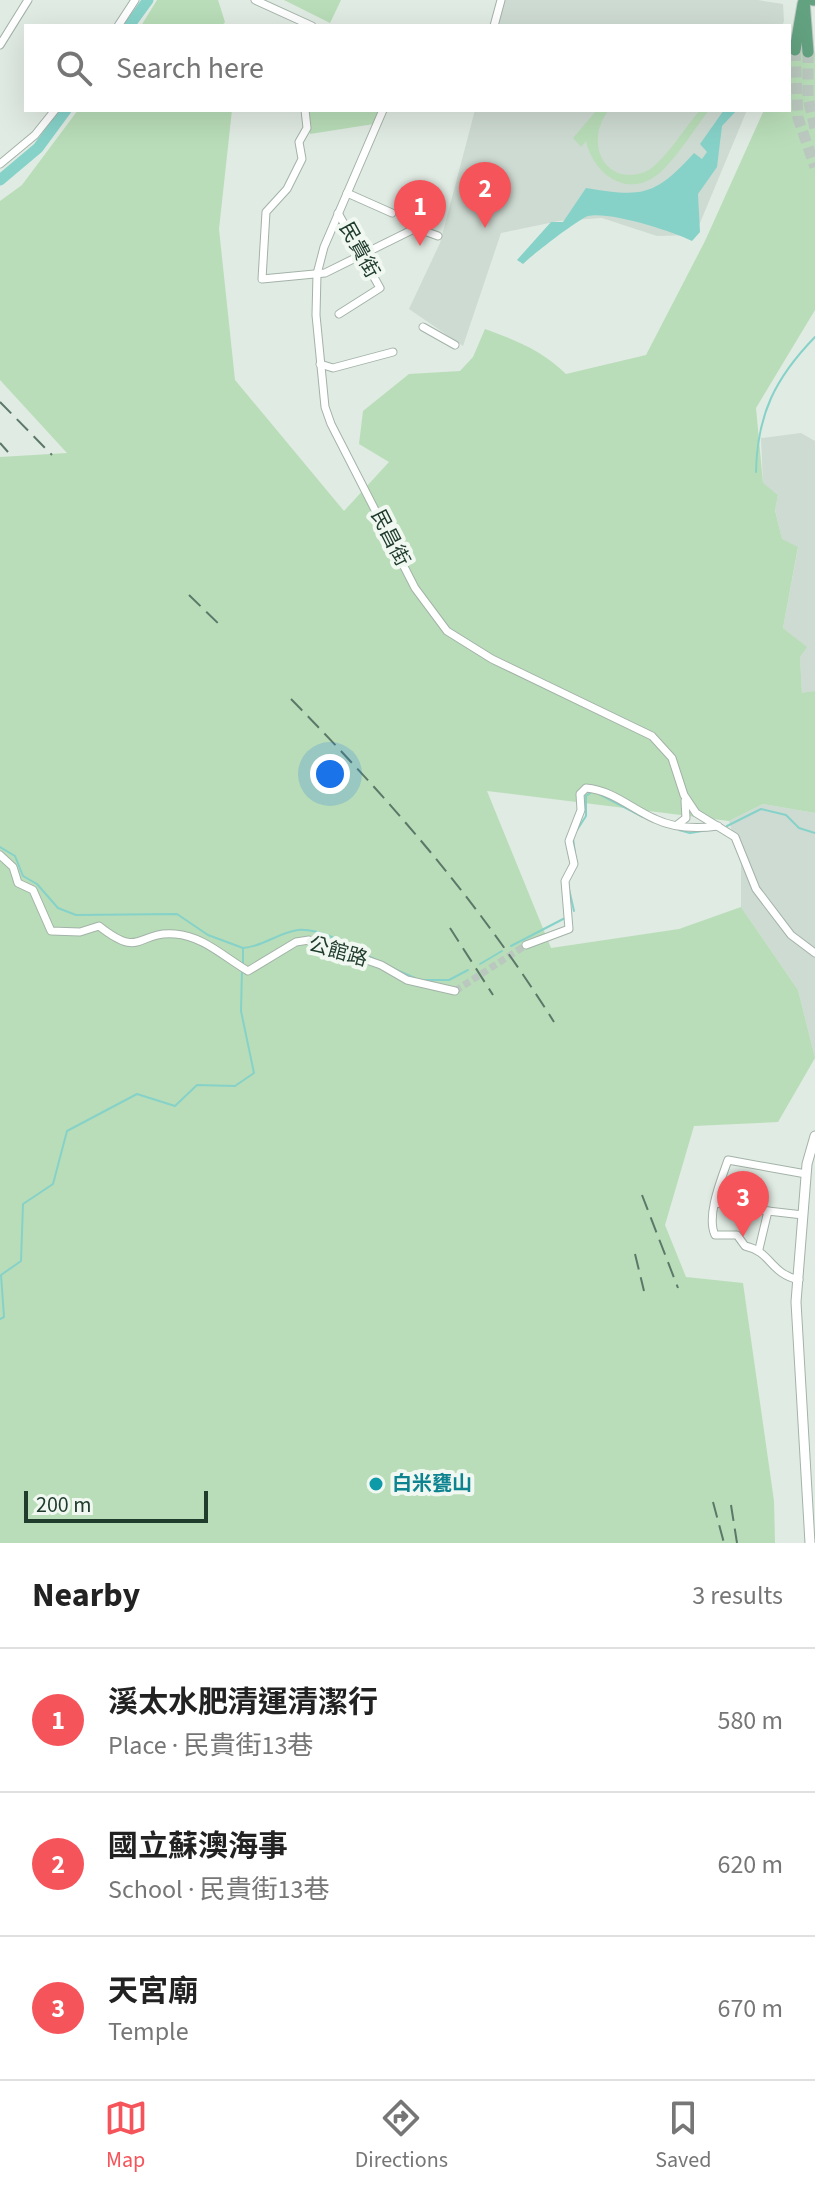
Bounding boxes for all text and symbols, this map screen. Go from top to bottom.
search box [24,24,791,112]
icon: search [52,46,96,90]
text: Search here [116,47,264,90]
pin: 2 [459,162,511,228]
pin: 1 [394,180,446,246]
street label: 民貴街 [332,217,386,283]
street label: 民昌街 [364,505,416,571]
your location [310,754,350,794]
street label: 公館路 [305,930,371,974]
pin: 3 [717,1171,769,1237]
place label: 白米甕山 [392,1470,472,1498]
marker: 白米甕山 [367,1475,385,1493]
scale bar [24,1487,208,1523]
text: 200 m [36,1489,91,1521]
text: Nearby [32,1571,140,1620]
text: 3 results [692,1577,783,1614]
text: 溪太水肥清運清潔行 [108,1681,378,1724]
text: 1 [51,1702,65,1739]
text: 580 m [717,1702,783,1739]
text: Place · 民貴街13巷 [108,1727,313,1764]
text: 國立蘇澳海事 [108,1825,288,1868]
text: 2 [51,1846,65,1883]
text: 620 m [717,1846,783,1883]
text: School · 民貴街13巷 [108,1871,329,1908]
text: 天宮廟 [108,1970,198,2013]
text: 3 [51,1990,65,2027]
text: 670 m [717,1990,783,2027]
text: Temple [108,2013,189,2050]
tab: Map [104,2096,148,2176]
tab: Directions [355,2096,448,2176]
tab: Saved [655,2096,711,2176]

